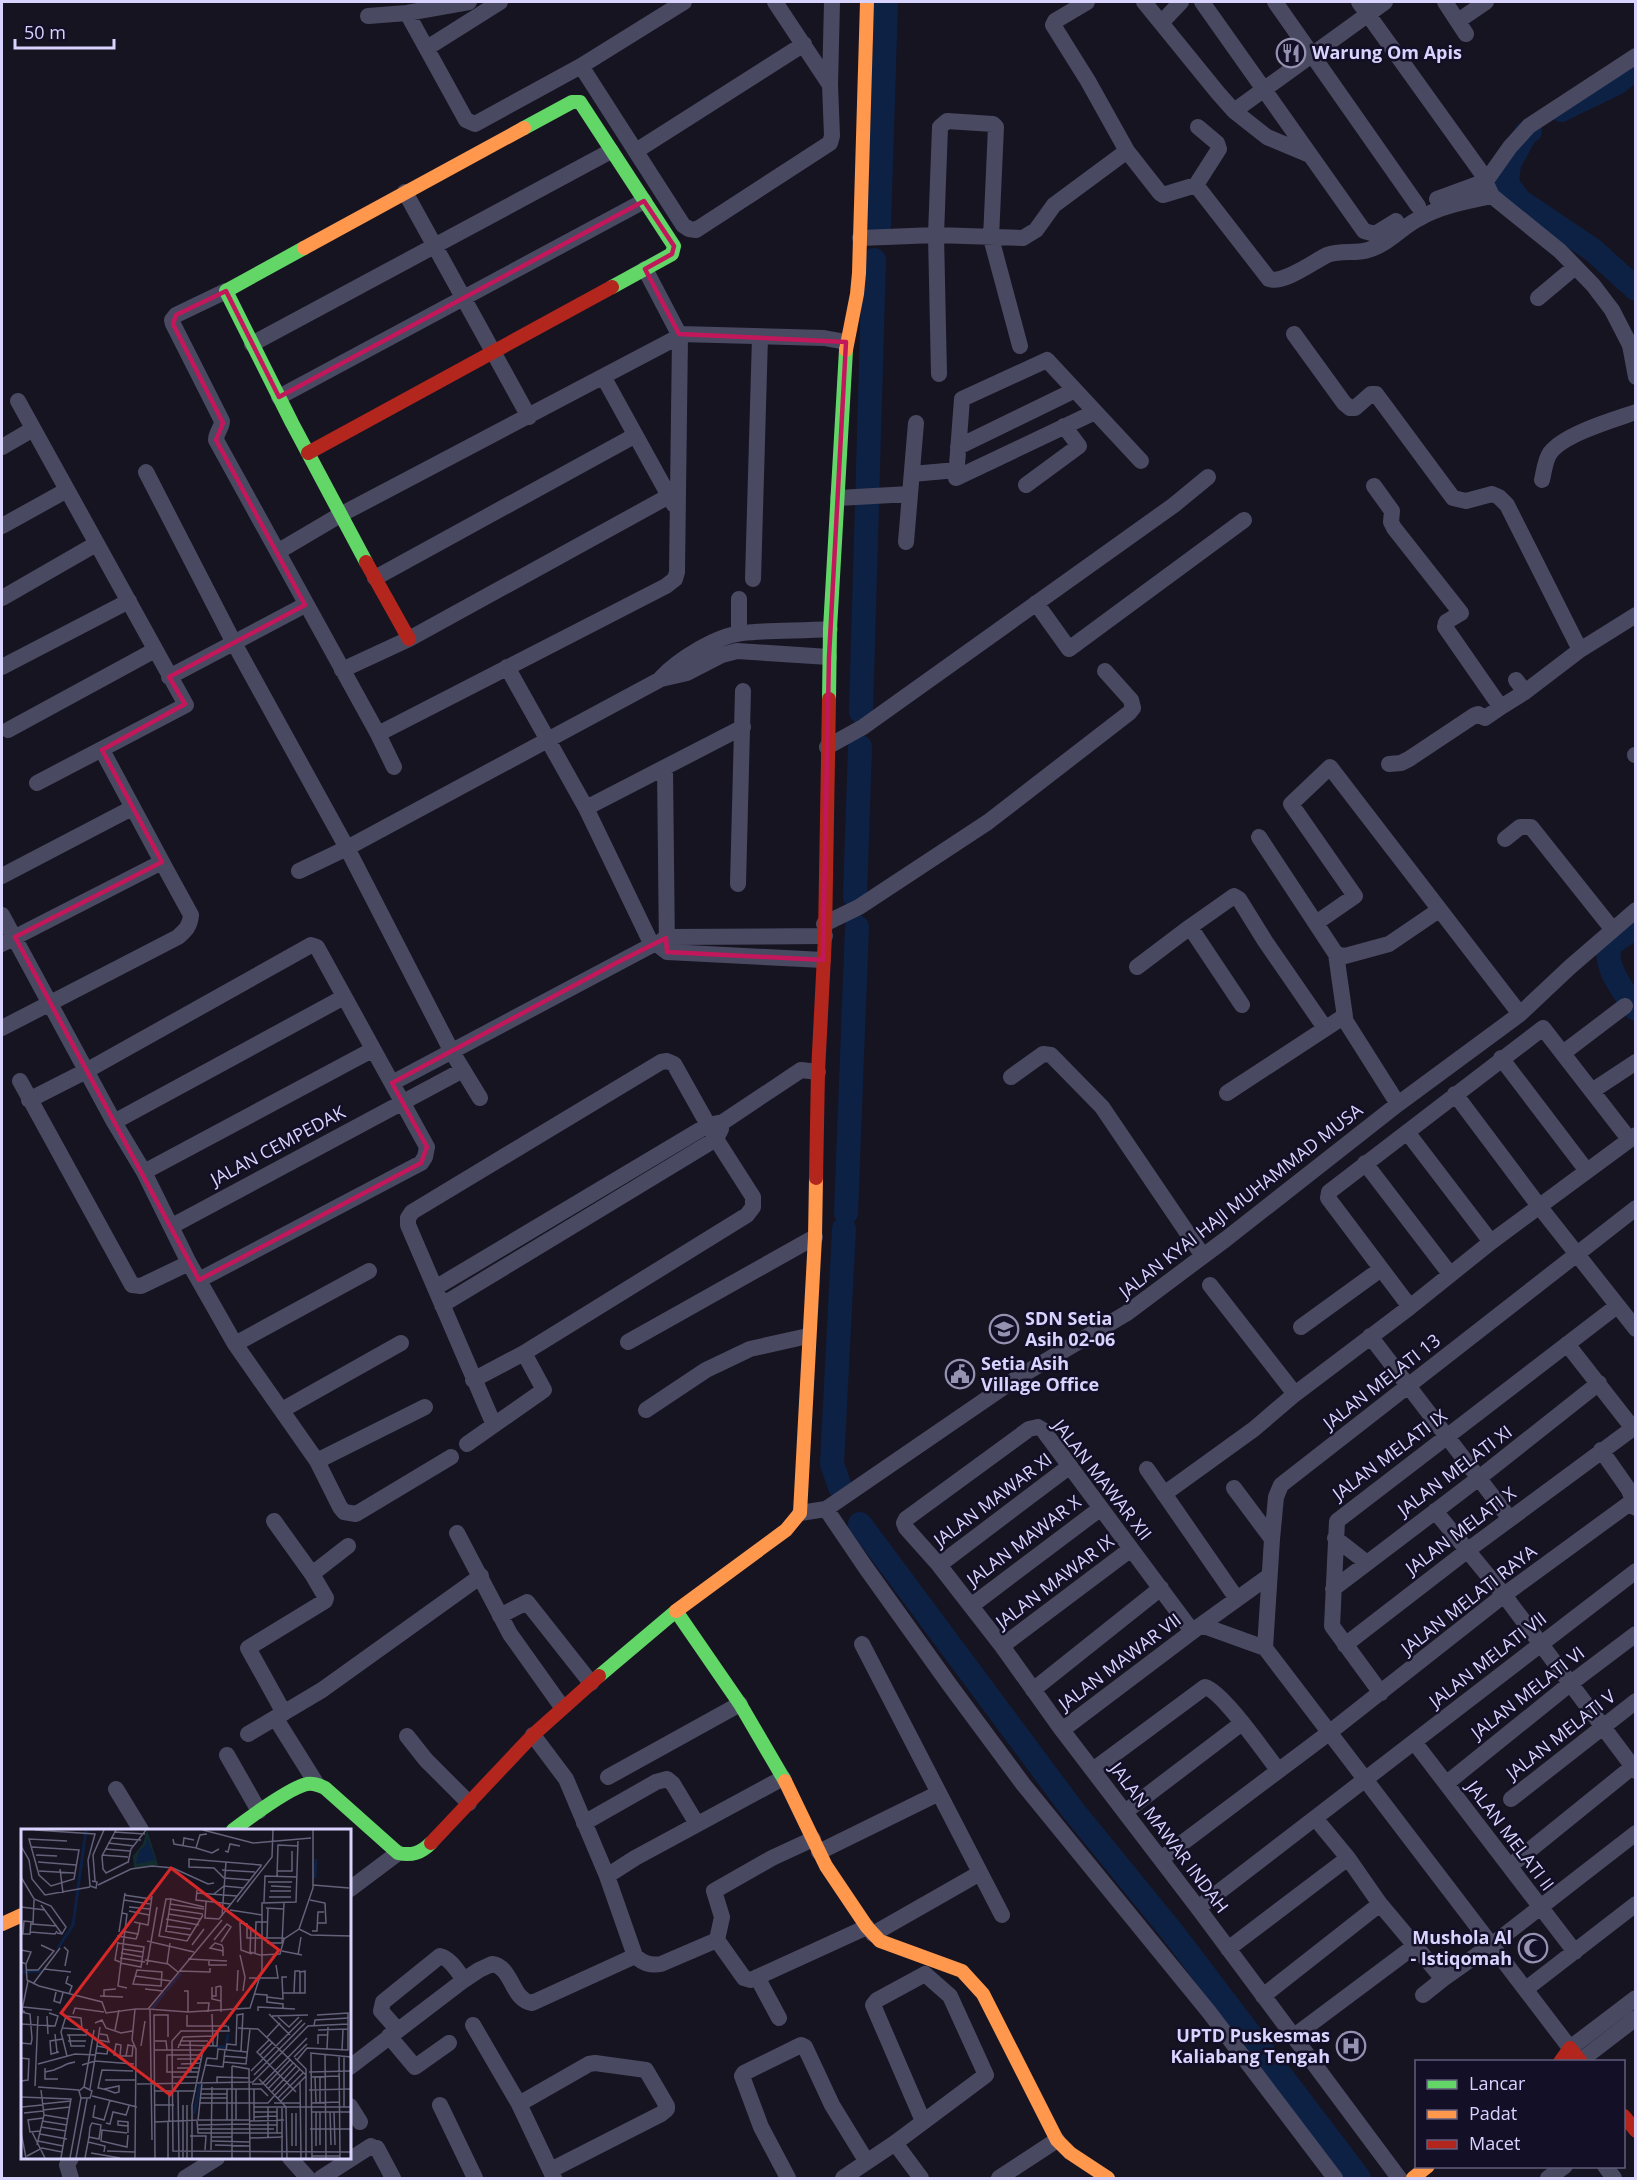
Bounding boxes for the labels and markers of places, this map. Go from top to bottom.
restaurant icon: Warung Om Apis [1275,37,1307,69]
place label: Warung Om Apis [1312,40,1462,64]
place label: SDN Setia Asih 02-06 [1025,1306,1115,1351]
school or university icon: SDN Setia Asih 02-06 [988,1313,1020,1345]
place label: Setia Asih Village Office [981,1351,1099,1396]
public building icon: Setia Asih Village Office [944,1358,976,1390]
place label: Mushola Al - Istiqomah [1410,1925,1512,1970]
mosque icon: Mushola Al - Istiqomah [1517,1932,1549,1964]
place label: UPTD Puskesmas Kaliabang Tengah [1171,2023,1330,2068]
hospital icon: UPTD Puskesmas Kaliabang Tengah [1335,2030,1367,2062]

